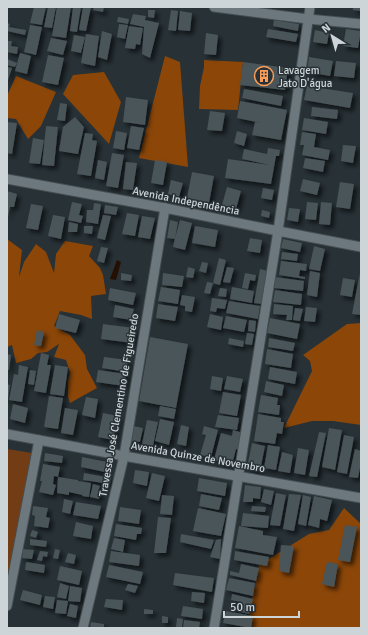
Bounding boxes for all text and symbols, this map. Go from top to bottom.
north arrow [312,16,352,56]
text: N [319,21,333,36]
place label: Lavagem Jato D'água [278,64,333,90]
building icon: Lavagem Jato D'água [253,65,275,87]
street label: Avenida Independência [131,184,241,218]
street label: Travessa José Clementino de Figueiredo [96,312,142,498]
street label: Avenida Quinze de Novembro [130,439,266,475]
scale bar [224,593,299,619]
text: 50 m [230,600,255,615]

